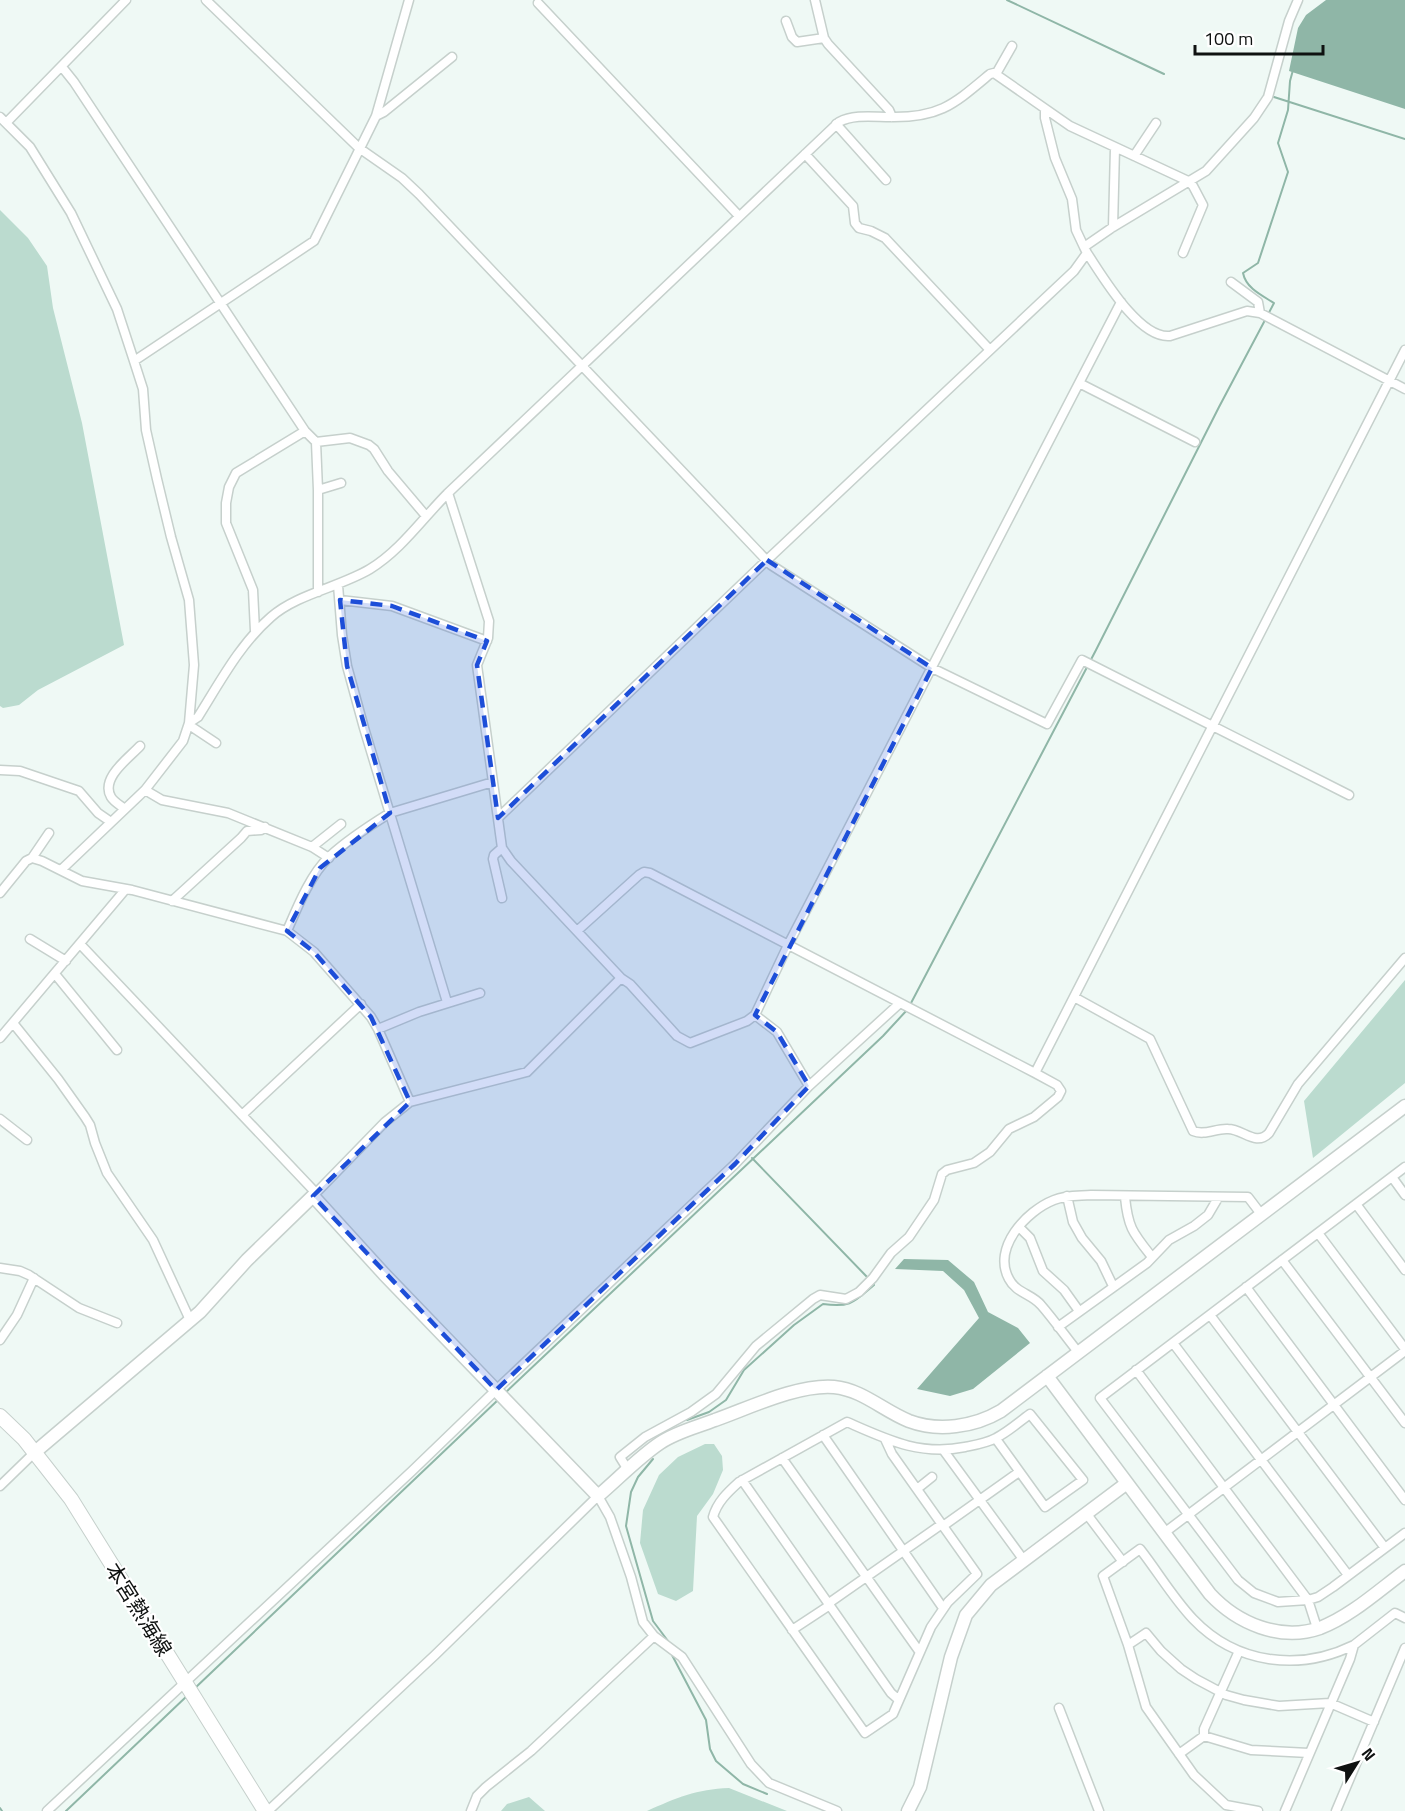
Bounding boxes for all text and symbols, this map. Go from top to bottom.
scale bar [1195,18,1322,56]
text: 100 m [1204,25,1253,52]
street label: 本宮熱海線 [98,1556,180,1662]
north arrow [1327,1733,1387,1793]
text: N [1356,1742,1382,1766]

